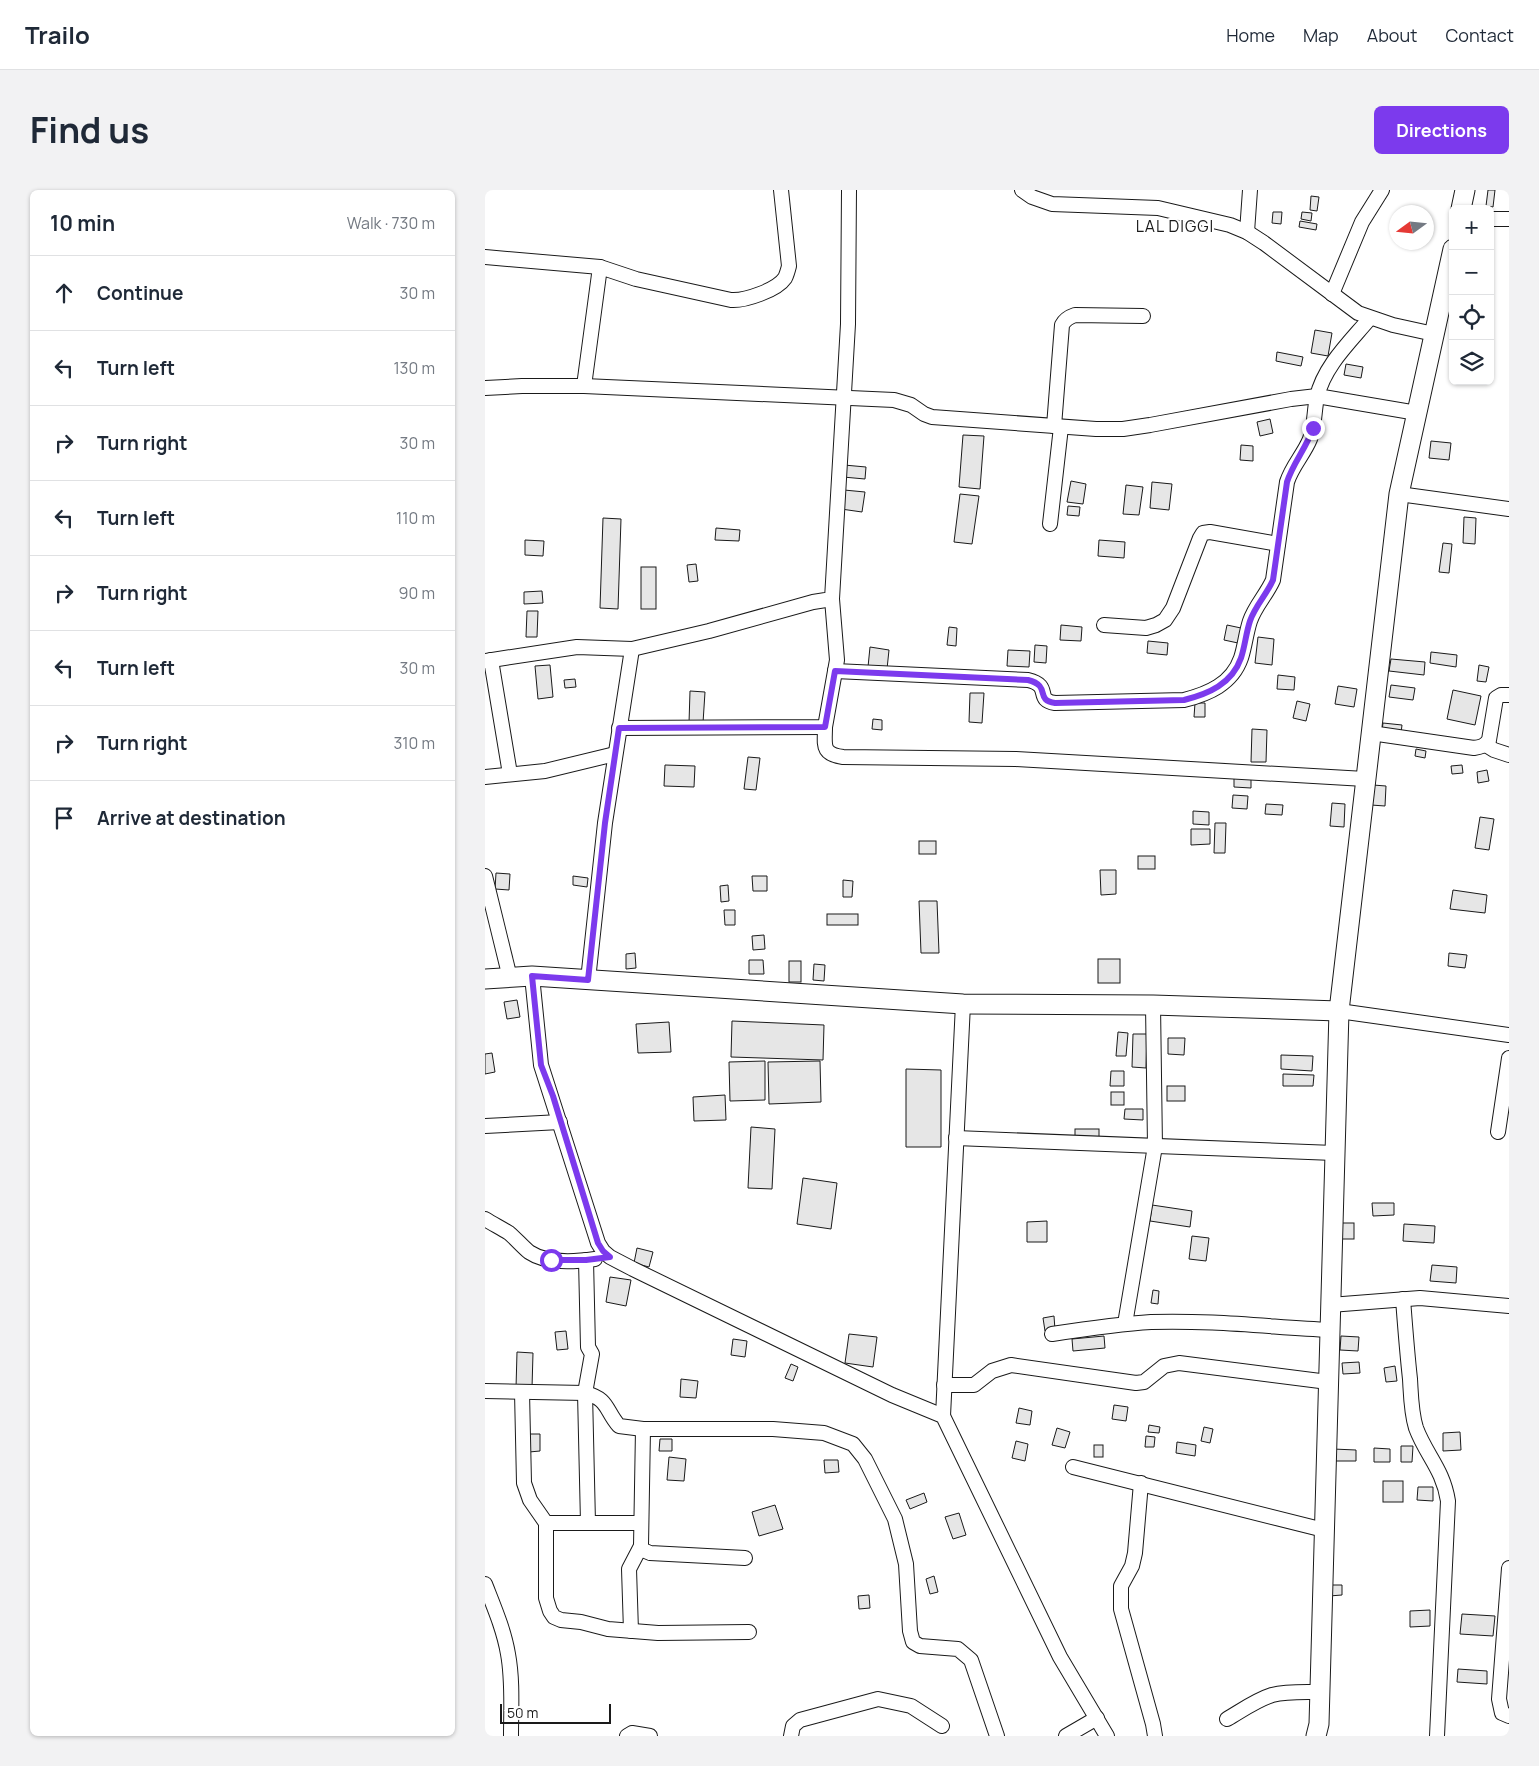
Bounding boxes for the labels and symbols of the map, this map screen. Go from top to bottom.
north arrow [1389,205,1434,250]
district label: LAL DIGGI [1136,215,1214,237]
route end [1302,417,1325,440]
route start [540,1249,563,1272]
scale bar [500,1701,611,1724]

